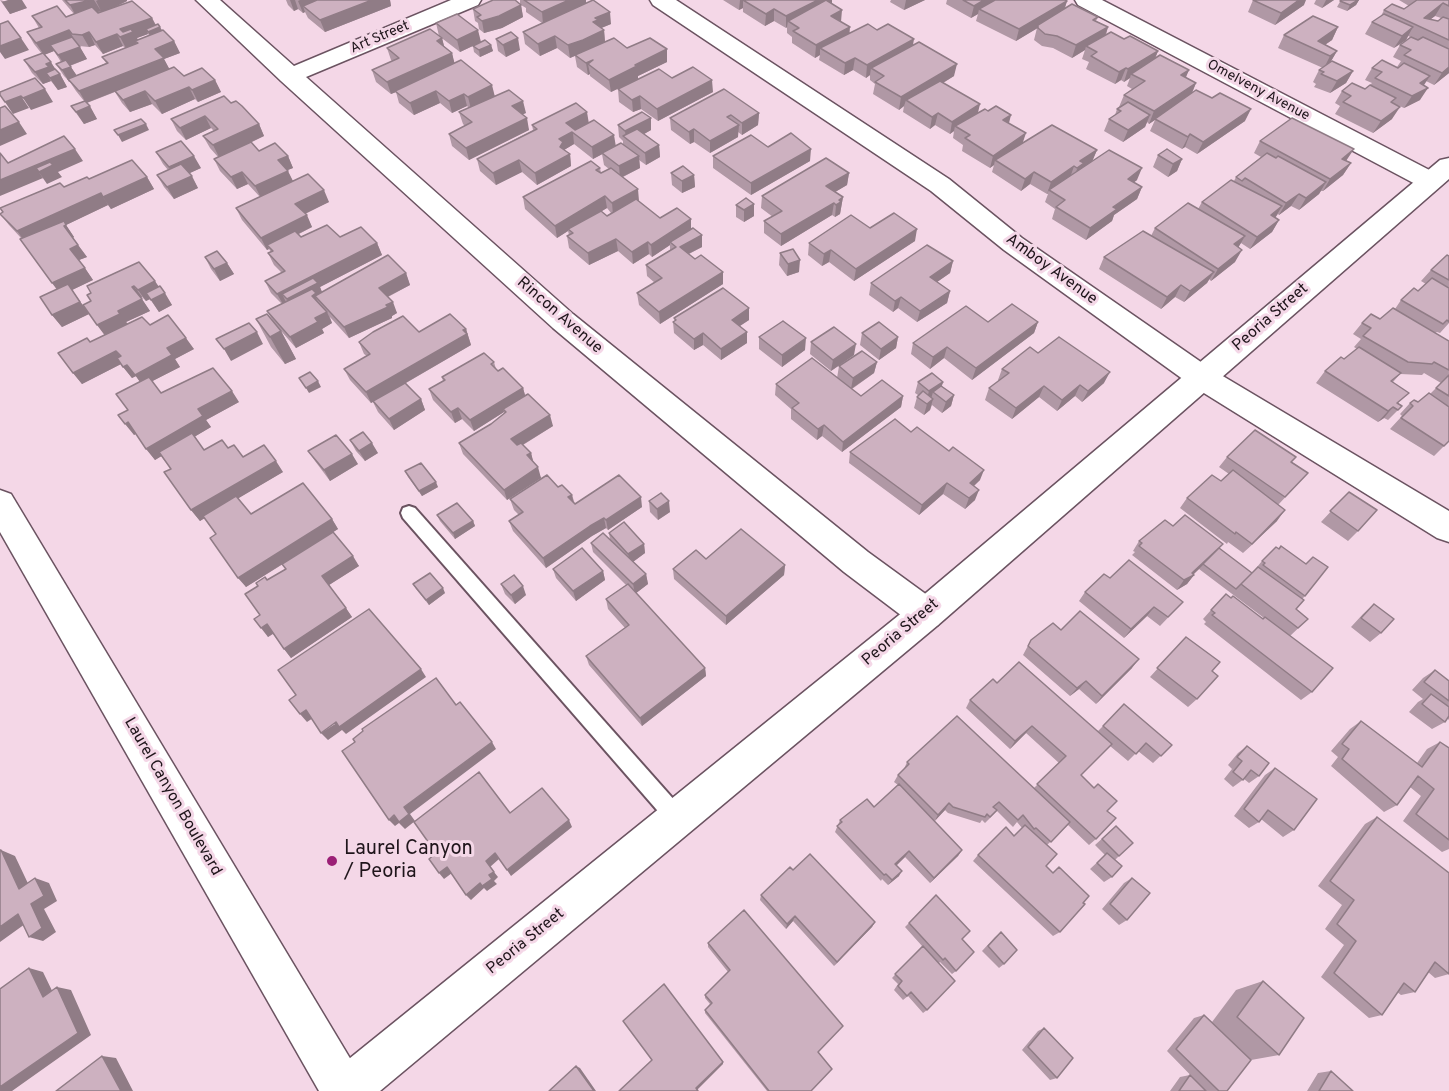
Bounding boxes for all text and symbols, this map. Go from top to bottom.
street label: Art Street [348,18,412,58]
street label: Omelveny Avenue [1204,57,1312,125]
street label: Amboy Avenue [1002,230,1100,310]
street label: Rincon Avenue [512,274,606,358]
street label: Peoria Street [1229,280,1313,356]
street label: Peoria Street [859,595,943,671]
street label: Laurel Canyon Boulevard [119,715,225,879]
place label: Laurel Canyon / Peoria [344,838,473,885]
marker: Laurel Canyon / Peoria [325,854,339,868]
street label: Peoria Street [483,905,569,979]

